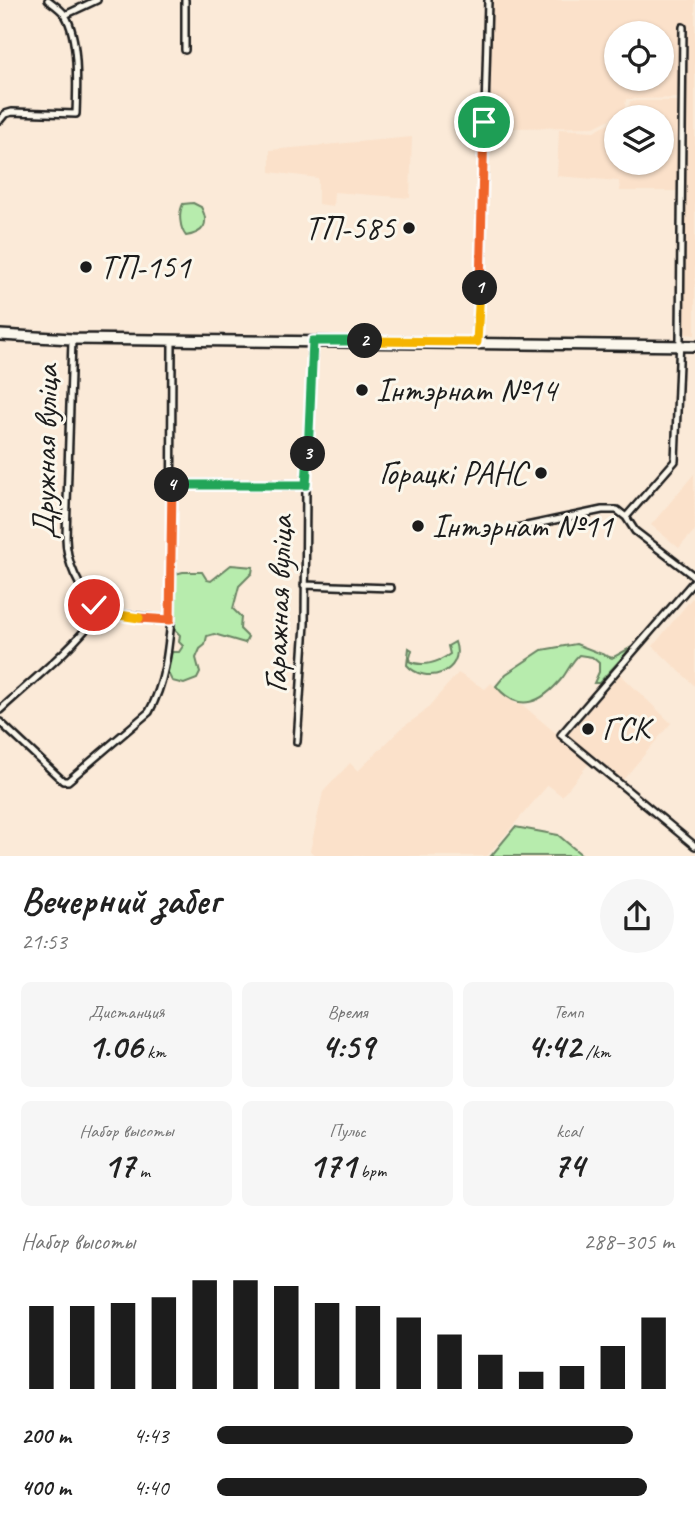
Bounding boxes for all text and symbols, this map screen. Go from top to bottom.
map controls [604,21,674,175]
button: locate [604,21,674,91]
pin [454,92,514,152]
icon: arrive [465,103,503,141]
button: layers [604,105,674,175]
place label: ТП-585 [305,207,397,249]
marker: ТП-585 [401,220,417,236]
place label: ТП-151 [100,246,192,288]
marker: ТП-151 [78,259,94,275]
pin: 1 [462,270,498,306]
text: 1 [475,275,484,299]
pin: 2 [348,324,382,358]
text: 2 [360,328,369,352]
street label: Дружная вуліца [22,362,68,540]
place label: Інтэрнат №14 [376,369,560,411]
marker: Інтэрнат №14 [354,382,370,398]
pin: 3 [290,436,326,472]
text: 3 [303,441,312,465]
place label: Горацкі РАНС [379,452,531,494]
marker: Горацкі РАНС [533,465,549,481]
pin: 4 [154,468,190,503]
text: 4 [167,472,176,496]
place label: Інтэрнат №11 [432,505,615,547]
street label: Гаражная вуліца [254,512,302,693]
marker: Інтэрнат №11 [410,518,426,534]
pin [64,575,124,635]
icon: check [75,586,113,624]
place label: ГСК [602,708,654,750]
marker: ГСК [580,721,596,737]
text: Вечерний забег [21,877,220,924]
button: share [600,879,674,953]
text: 21:53 [21,927,67,956]
text: Дистанция [89,1000,164,1024]
text: Время [327,1000,368,1024]
text: Темп [553,1000,584,1024]
text: 1.06 [87,1024,142,1069]
text: 4:59 [321,1024,374,1069]
text: 4:42 [527,1024,581,1069]
text: km [142,1040,166,1064]
text: /km [581,1040,610,1064]
text: Набор высоты [79,1119,174,1143]
text: Пульс [329,1119,366,1143]
text: kcal [556,1119,581,1143]
text: 17 [103,1143,135,1188]
text: 171 [309,1143,356,1188]
text: 74 [553,1143,584,1188]
text: m [135,1159,150,1183]
text: bpm [356,1159,386,1183]
text: Набор высоты [21,1227,135,1256]
text: 288–305 m [583,1227,674,1256]
text: 200 m [21,1421,71,1450]
text: 4:43 [133,1421,169,1450]
text: 400 m [21,1473,71,1502]
text: 4:40 [133,1473,169,1502]

